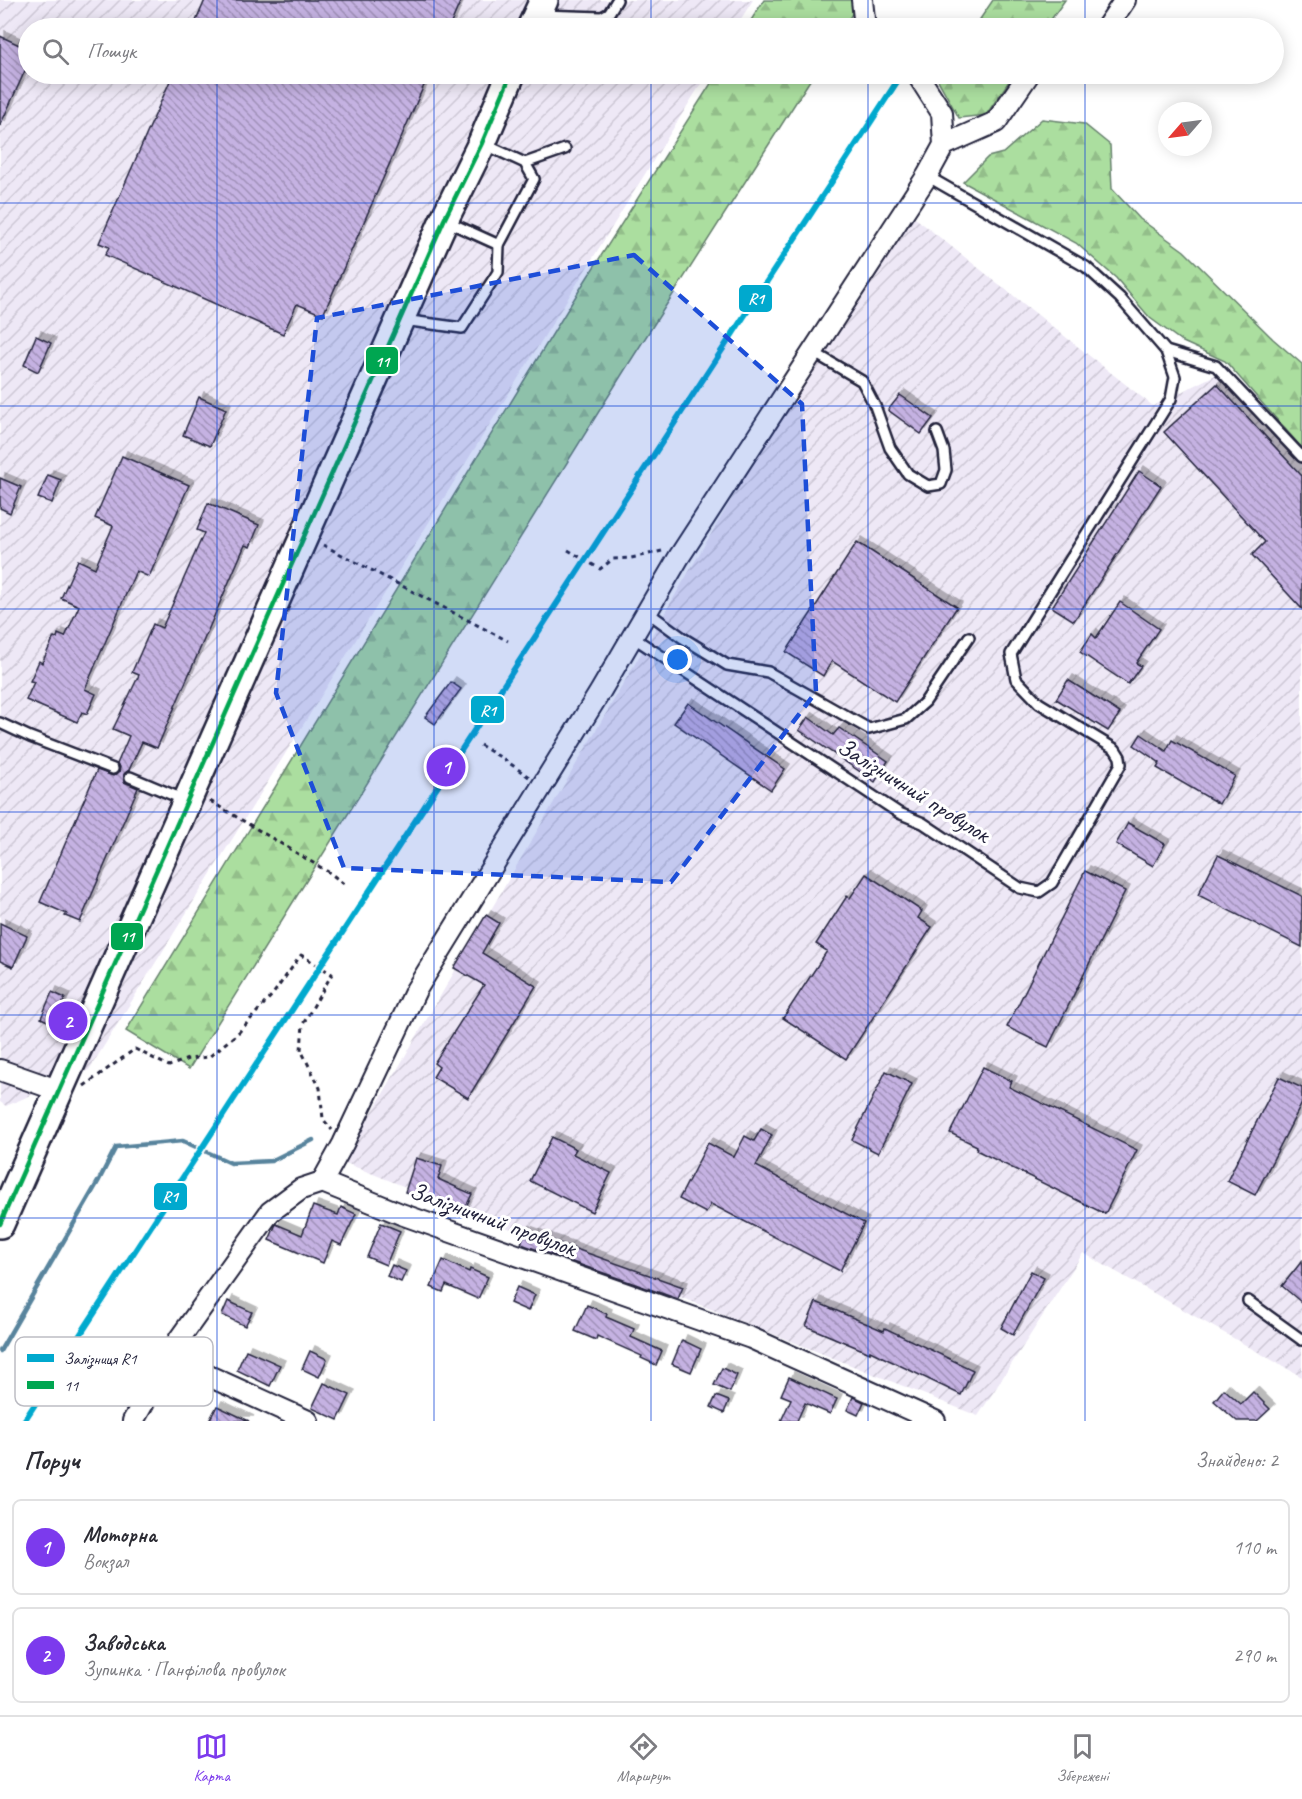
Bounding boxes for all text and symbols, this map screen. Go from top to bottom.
search box [18,18,1284,84]
icon: search [39,35,72,68]
text: Пошук [87,37,136,65]
north arrow [1158,102,1212,156]
line badge: R1 [738,284,773,313]
text: R1 [748,289,766,309]
line badge: 11 [365,346,399,375]
text: 11 [375,352,391,372]
your location [663,645,692,674]
line badge: R1 [470,695,505,724]
text: R1 [480,701,498,721]
street label: Залізничний провулок [832,731,998,851]
pin: 1 [426,744,466,789]
line badge: 11 [110,922,144,951]
text: 11 [120,927,136,947]
pin: 2 [48,998,88,1044]
street label: Залізничний провулок [406,1175,582,1265]
line badge: R1 [153,1182,188,1211]
text: R1 [162,1187,180,1207]
legend [15,1337,213,1406]
text: Залізниця R1 [64,1349,137,1369]
text: 11 [64,1376,79,1396]
text: Поруч [24,1444,80,1477]
text: Знайдено: 2 [1196,1448,1278,1473]
text: Моторна [83,1521,157,1549]
text: 1 [41,1535,50,1560]
text: 110 m [1233,1535,1276,1560]
text: Вокзал [83,1549,128,1574]
text: Заводська [83,1629,165,1657]
text: 2 [41,1643,50,1668]
text: 290 m [1233,1643,1276,1668]
text: Зупинка · Панфілова провулок [83,1657,285,1682]
tab: Карта [193,1730,230,1786]
tab: Маршрут [617,1730,670,1786]
tab: Збережені [1056,1730,1109,1786]

